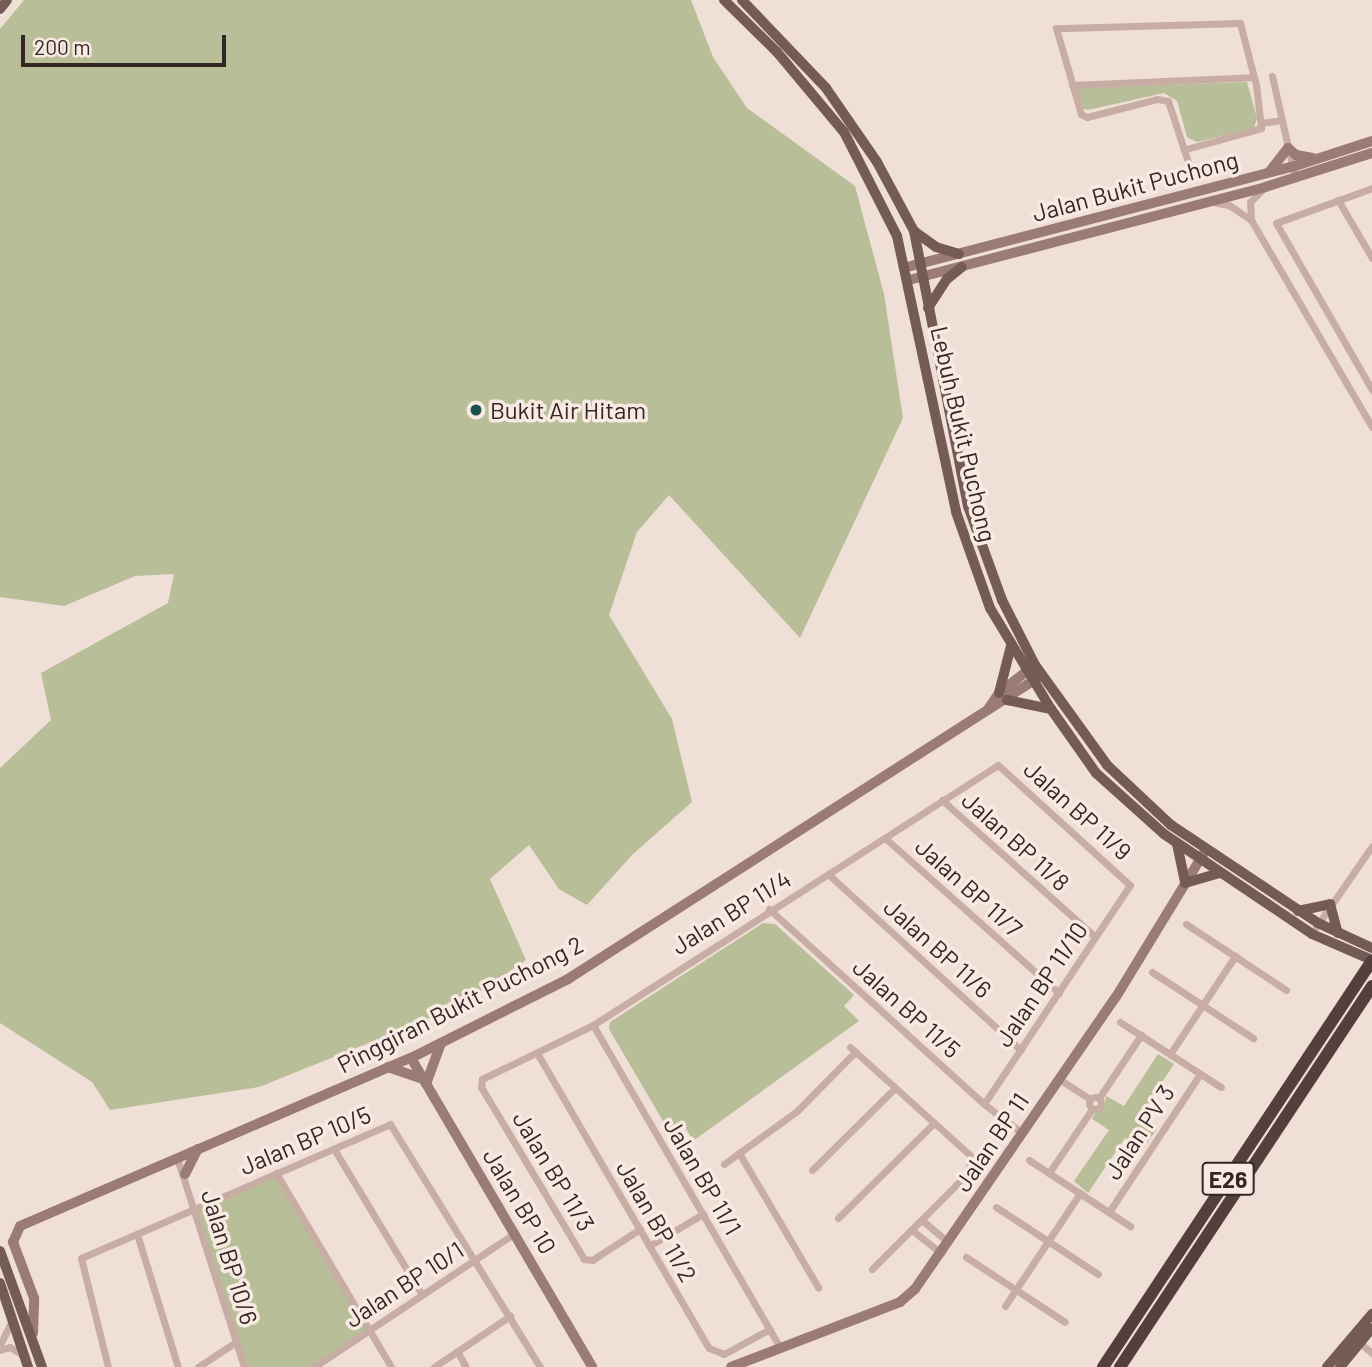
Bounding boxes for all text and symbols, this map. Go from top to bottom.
scale bar [24,21,229,65]
text: 200 m [34,34,91,59]
street label: Jalan Bukit Puchong [1029,145,1241,227]
street label: Lebuh Bukit Puchong [925,323,1003,545]
place label: Bukit Air Hitam [490,396,646,424]
marker: Bukit Air Hitam [468,402,484,418]
street label: Jalan BP 11/9 [1018,754,1138,866]
street label: Jalan BP 11/8 [956,785,1076,897]
street label: Jalan BP 11/7 [910,832,1028,942]
street label: Jalan BP 11/4 [666,864,796,960]
street label: Jalan BP 11/6 [878,892,998,1004]
street label: Jalan BP 11/10 [989,916,1093,1052]
street label: Pinggiran Bukit Puchong 2 [332,929,588,1079]
street label: Jalan BP 11/5 [847,952,967,1064]
street label: Jalan PV 3 [1098,1079,1180,1185]
street label: Jalan BP 11 [948,1087,1034,1197]
street label: Jalan BP 10/5 [235,1099,375,1181]
street label: Jalan BP 11/3 [507,1106,601,1236]
street label: Jalan BP 11/1 [658,1112,748,1240]
street label: Jalan BP 10 [477,1143,563,1259]
street label: Jalan BP 11/2 [611,1155,703,1287]
road number: E26 [1200,1160,1256,1198]
street label: Jalan BP 10/6 [196,1186,264,1328]
street label: Jalan BP 10/1 [339,1235,469,1333]

